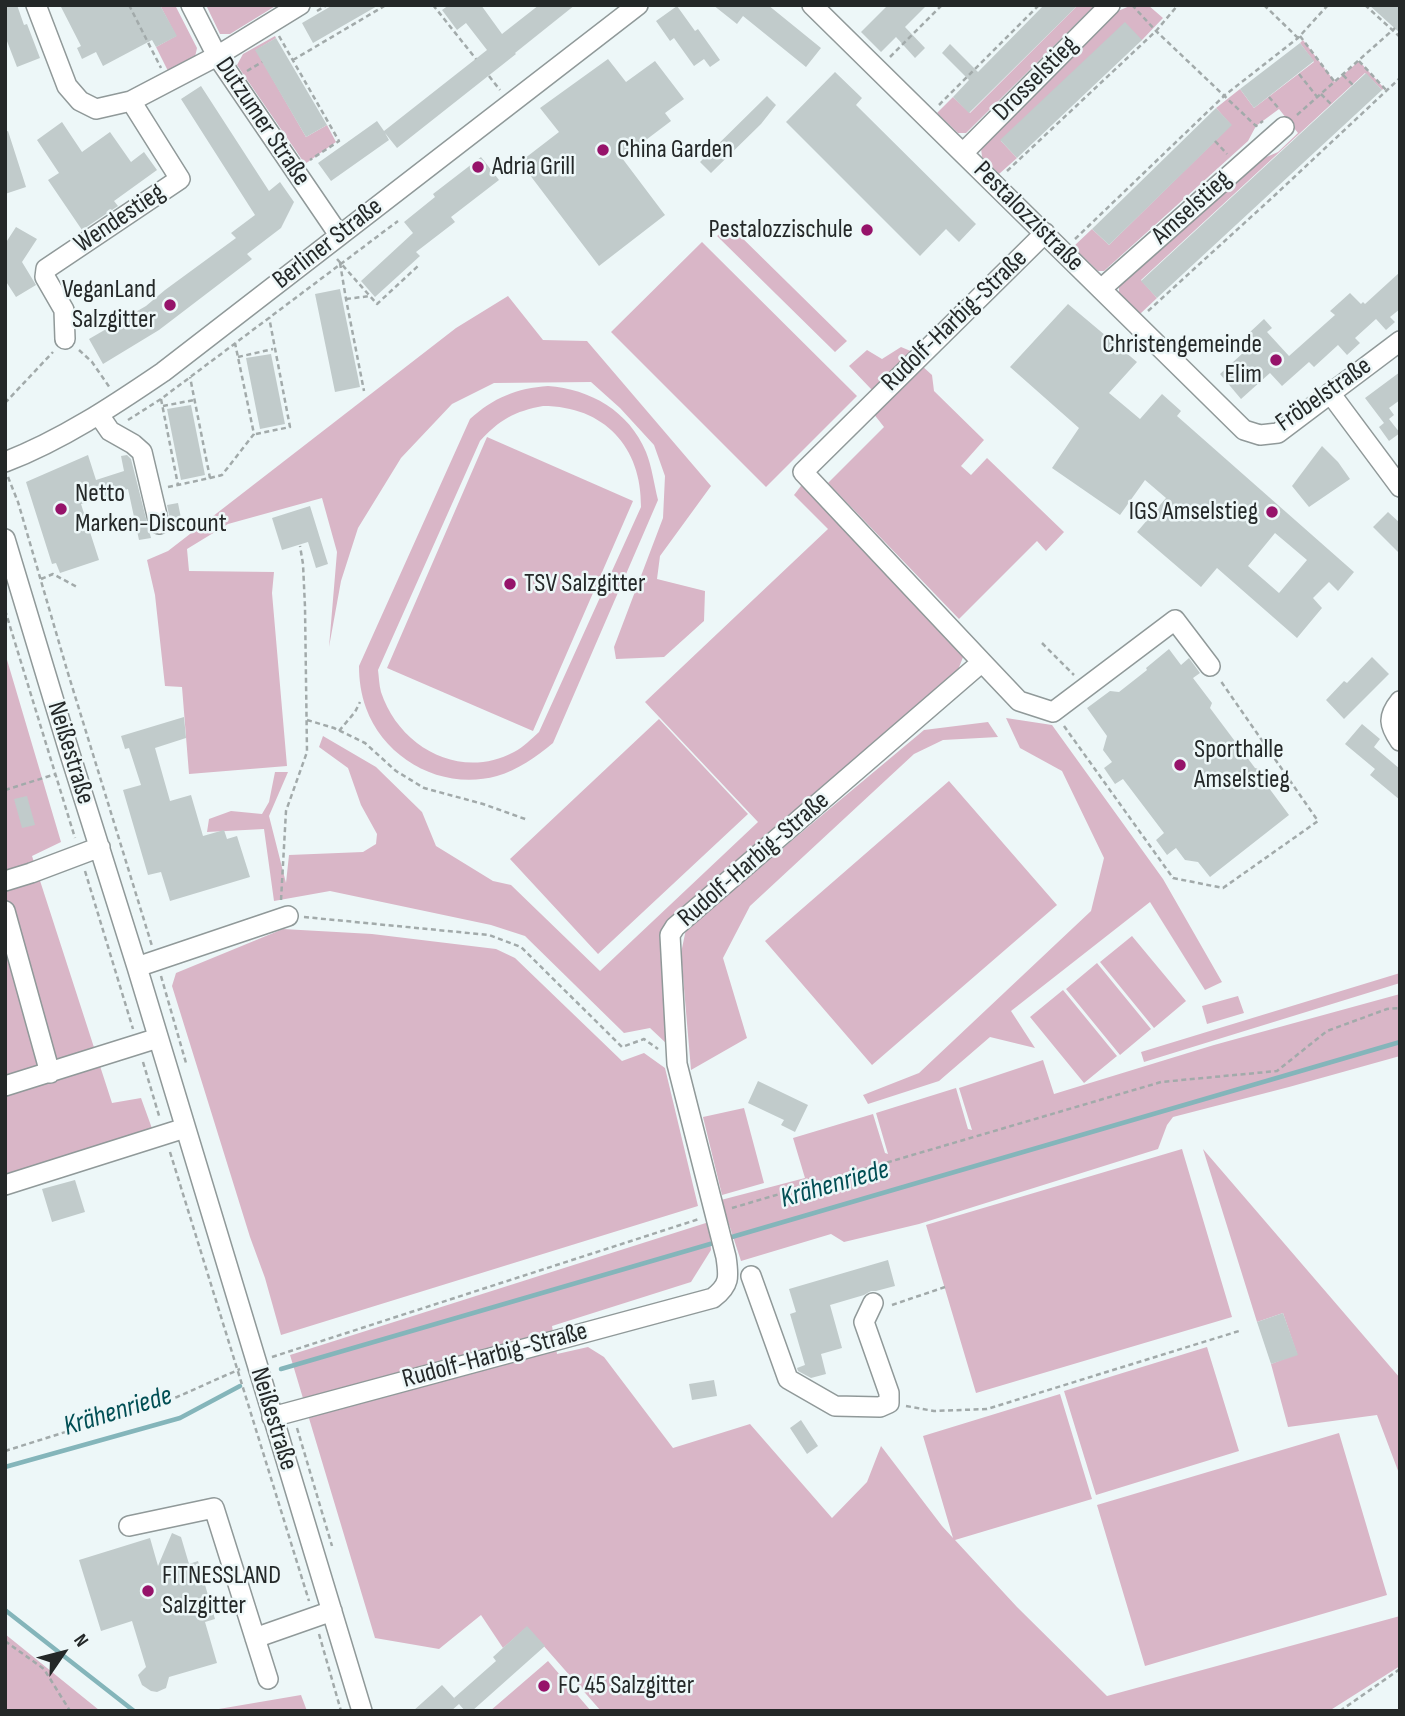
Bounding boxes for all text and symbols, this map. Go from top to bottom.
street label: Drosselstieg [987,30,1085,128]
street label: Dutzumer Straße [208,52,316,192]
place label: China Garden [617,134,733,166]
marker: China Garden [595,142,611,158]
place label: Adria Grill [492,151,575,183]
street label: Pestalozzistraße [966,155,1090,279]
marker: Adria Grill [470,159,486,175]
street label: Amselstieg [1146,164,1238,252]
street label: Wendestieg [69,177,171,261]
street label: Berliner Straße [267,192,389,296]
place label: Pestalozzischule [708,214,853,246]
marker: Pestalozzischule [859,222,875,238]
street label: Rudolf-Harbig-Straße [876,244,1034,398]
place label: VeganLand Salzgitter [62,274,156,336]
marker: VeganLand Salzgitter [162,297,178,313]
place label: Christengemeinde Elim [1102,329,1262,390]
street label: Fröbelstraße [1270,351,1378,439]
marker: Christengemeinde Elim [1268,352,1284,368]
place label: Netto Marken-Discount [75,478,227,540]
place label: IGS Amselstieg [1129,496,1258,528]
marker: Netto Marken-Discount [53,501,69,517]
marker: IGS Amselstieg [1264,504,1280,520]
place label: TSV Salzgitter [524,568,645,600]
marker: TSV Salzgitter [502,576,518,592]
street label: Neißestraße [40,698,100,808]
place label: Sporthalle Amselstieg [1194,734,1290,796]
marker: Sporthalle Amselstieg [1172,757,1188,773]
street label: Rudolf-Harbig-Straße [672,786,836,934]
water label: Krähenriede [777,1153,893,1217]
street label: Rudolf-Harbig-Straße [399,1316,591,1396]
street label: Neißestraße [243,1364,303,1474]
water label: Krähenriede [60,1380,176,1444]
place label: FITNESSLAND Salzgitter [162,1560,281,1622]
marker: FITNESSLAND Salzgitter [140,1583,156,1599]
north arrow [28,1618,98,1688]
text: N [68,1630,93,1651]
place label: FC 45 Salzgitter [558,1670,694,1702]
marker: FC 45 Salzgitter [536,1678,552,1694]

